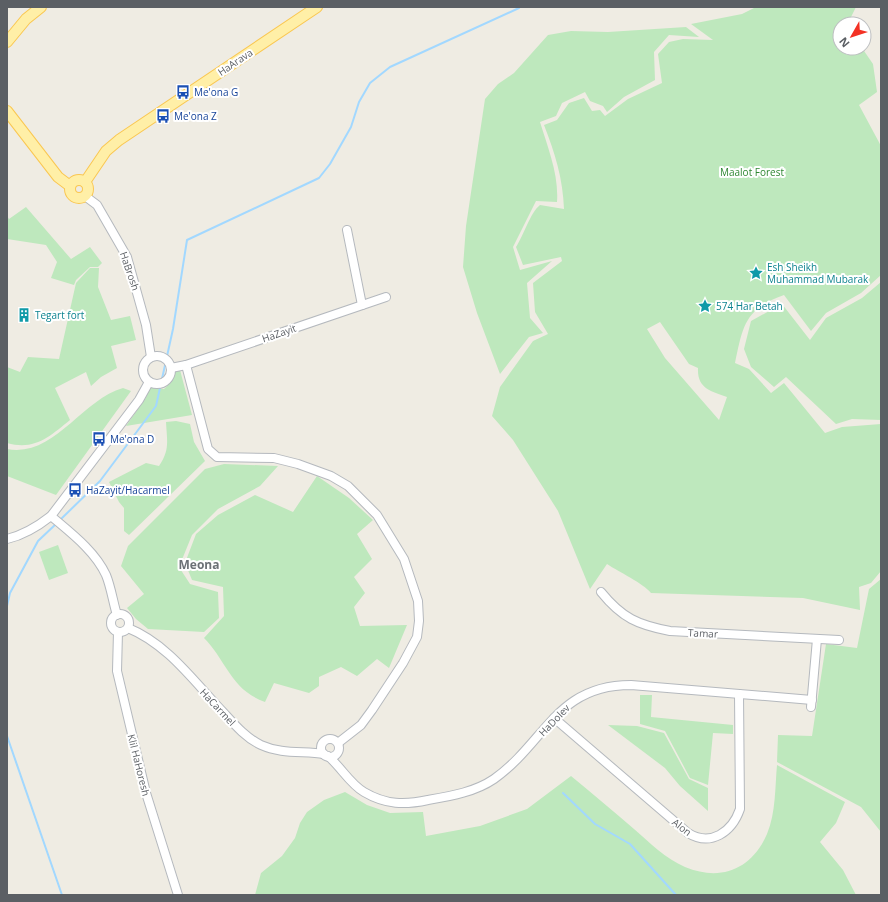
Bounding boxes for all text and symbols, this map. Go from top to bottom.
north arrow [832,16,872,56]
text: N [835,34,852,51]
street label: HaArava [215,45,255,79]
bus stop icon: Me'ona G [175,84,191,100]
place label: Me'ona G [194,85,238,99]
bus stop icon: Me'ona Z [155,108,171,124]
place label: Me'ona Z [174,109,217,123]
park label: Maalot Forest [720,165,784,179]
street label: HaBrosh [117,250,143,292]
place label: Esh Sheikh Muhammad Mubarak [767,260,869,286]
place icon: Esh Sheikh Muhammad Mubarak [748,265,764,281]
place icon: 574 Har Betah [697,298,713,314]
place label: 574 Har Betah [716,299,783,313]
building icon: Tegart fort [16,307,32,323]
place label: Tegart fort [35,308,85,322]
street label: HaZayit [260,320,298,345]
bus stop icon: Me'ona D [91,431,107,447]
place label: Me'ona D [110,432,154,446]
bus stop icon: HaZayit/Hacarmel [67,482,83,498]
place label: HaZayit/Hacarmel [86,483,170,497]
district label: Meona [179,556,219,573]
street label: Tamar [688,625,718,641]
street label: HaCarmel [197,685,239,729]
street label: HaDolev [535,701,573,739]
street label: Klil HaHoresh [125,733,153,797]
street label: Alon [669,815,695,839]

